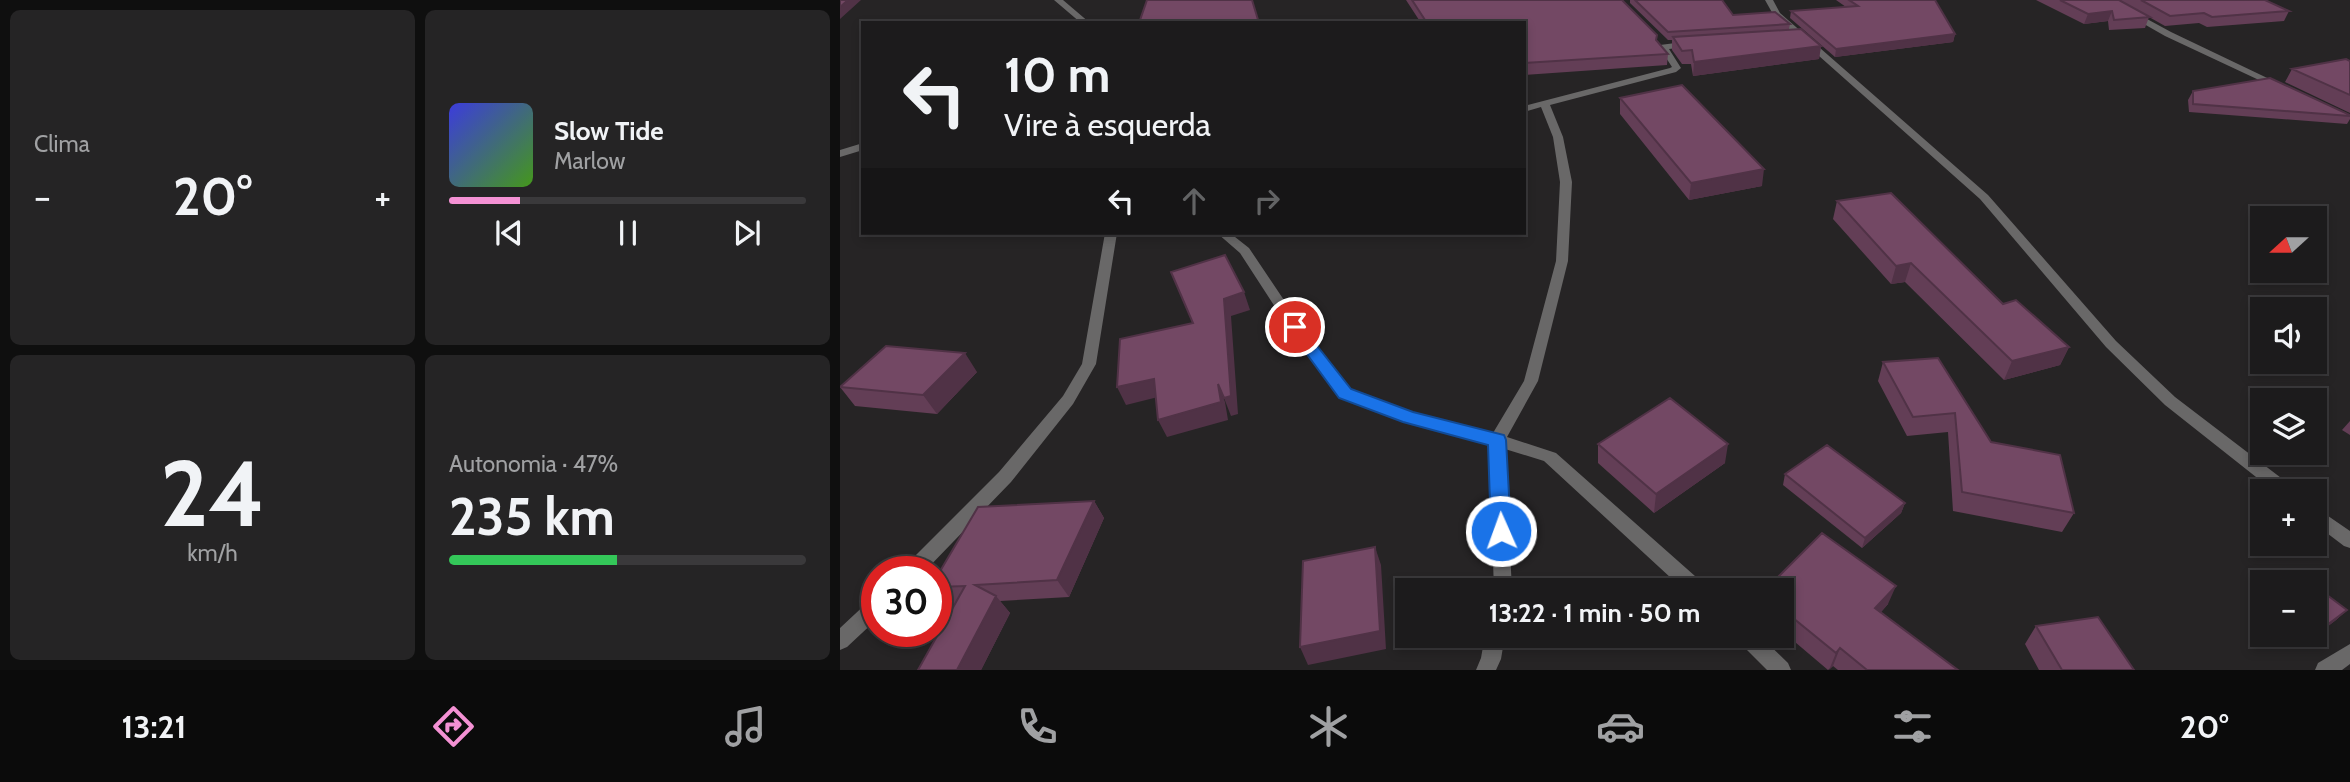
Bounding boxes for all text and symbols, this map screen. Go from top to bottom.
text: 10 m [1004,45,1110,104]
icon: left [889,49,980,140]
text: Vire à esquerda [1004,105,1211,144]
text: Slow Tide [554,115,664,147]
text: Clima [34,130,90,158]
text: Marlow [554,147,625,175]
text: 20° [173,165,252,228]
text: − [34,173,51,220]
text: + [374,173,391,220]
icon: left [1102,182,1140,220]
icon: ahead [1175,182,1213,220]
icon: right [1248,182,1286,220]
north arrow [2250,206,2328,284]
map controls [2250,206,2327,647]
icon: previous [490,214,528,252]
icon: pause [609,214,647,252]
icon: next [728,214,766,252]
pin [1265,297,1325,357]
button: sound [2250,297,2327,374]
icon: arrive [1276,308,1314,346]
button: layers [2250,388,2327,465]
text: 24 [160,438,265,549]
text: Autonomia · 47% [449,450,618,478]
button: + [2250,479,2327,556]
text: 235 km [449,485,615,548]
position arrow [1464,494,1538,568]
text: km/h [187,539,238,567]
speed limit sign: 30 [861,556,952,647]
button: − [2250,570,2327,647]
text: 13:22 · 1 min · 50 m [1489,597,1700,629]
icon: directions [429,702,478,751]
icon: music [721,702,770,751]
icon: phone [1013,702,1062,751]
icon: climate [1304,702,1353,751]
icon: car [1596,702,1645,751]
icon: filters [1888,702,1937,751]
text: 13:21 [121,707,186,746]
text: 20° [2180,707,2229,746]

